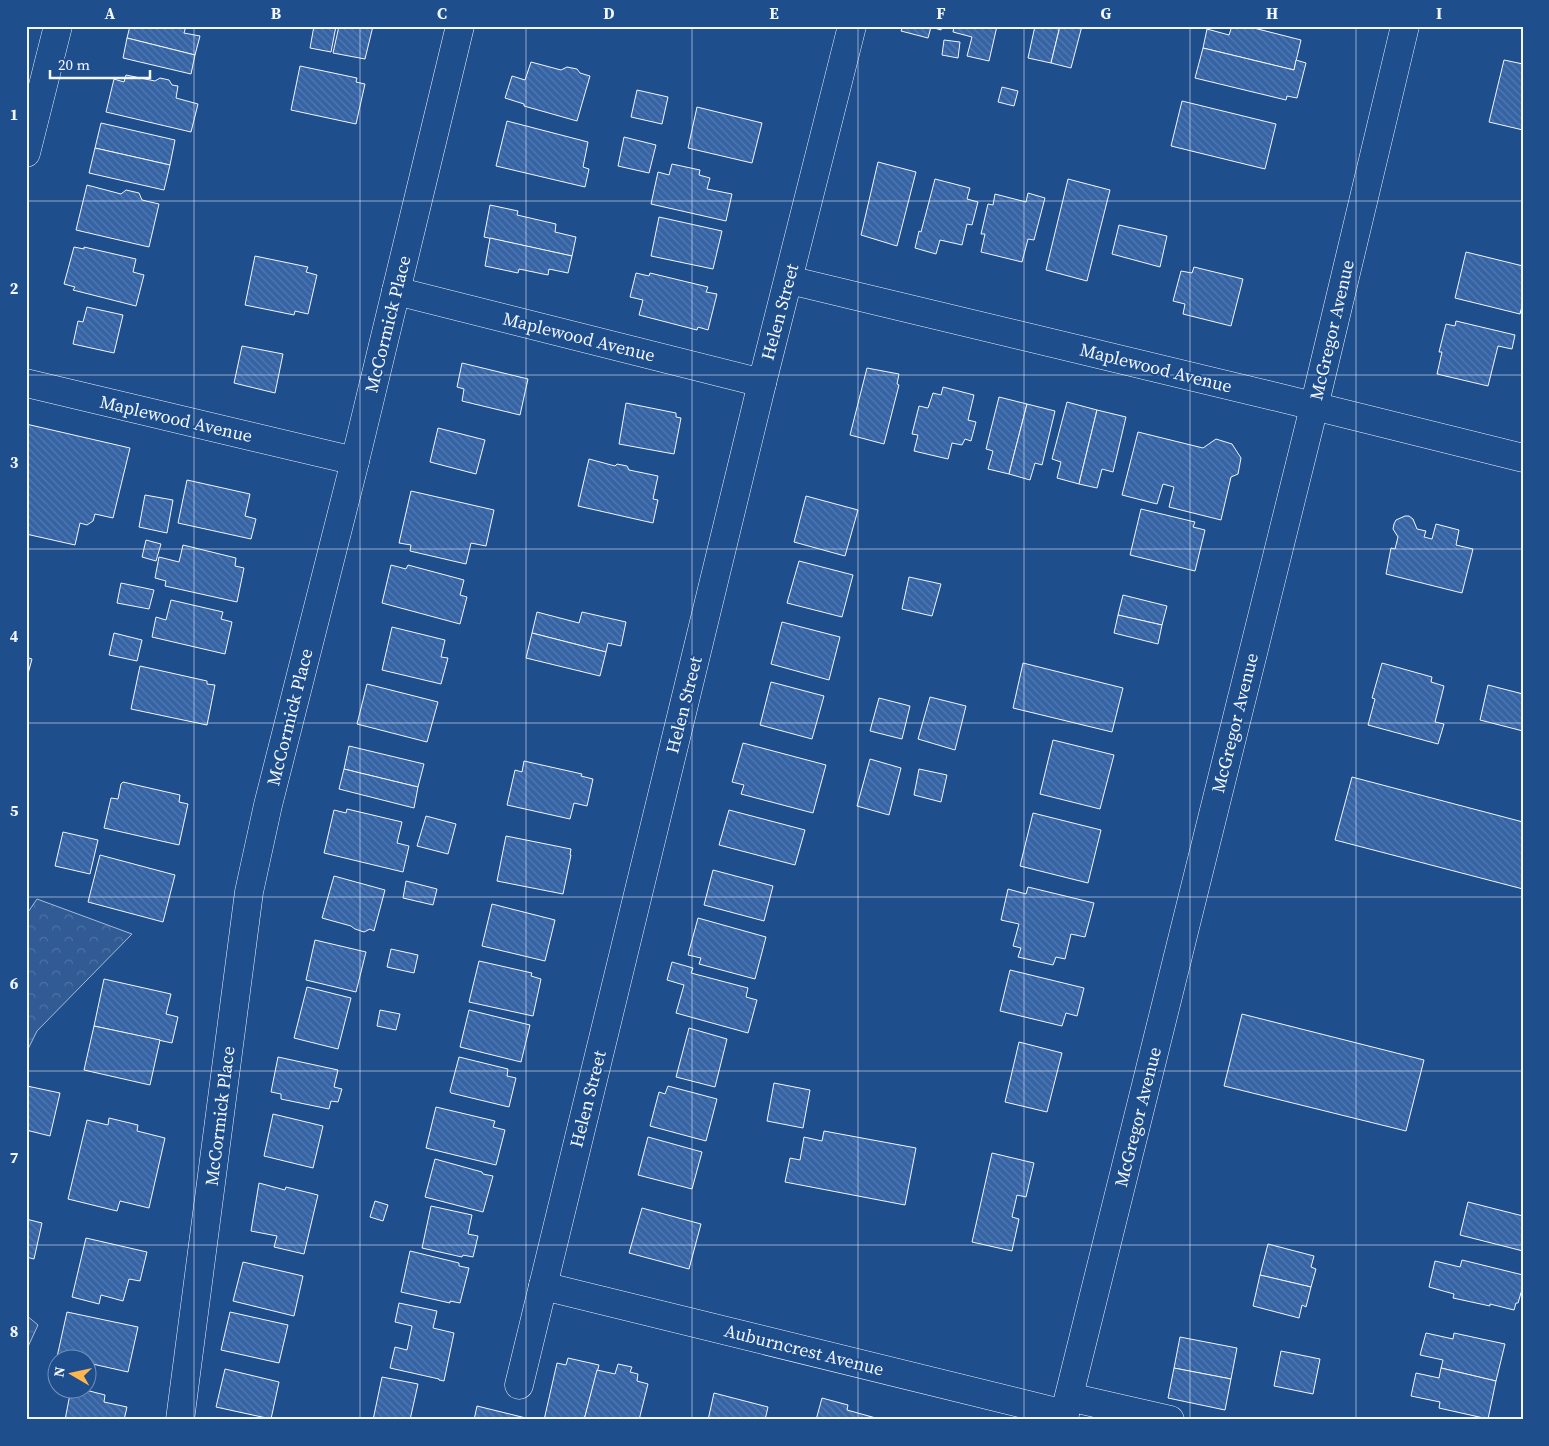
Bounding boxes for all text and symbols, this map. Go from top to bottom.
text: A [105,2,116,24]
text: B [271,2,282,24]
text: C [437,2,447,24]
text: D [603,2,615,24]
text: E [769,2,779,24]
text: F [936,2,946,24]
text: G [1101,2,1112,24]
text: H [1266,2,1278,24]
text: I [1436,2,1442,24]
scale bar [50,48,150,80]
text: 20 m [58,54,90,75]
text: 1 [10,103,18,125]
street label: McCormick Place [358,253,417,395]
street label: McGregor Avenue [1303,257,1360,403]
street label: Helen Street [755,261,804,363]
text: 2 [10,277,19,299]
street label: Maplewood Avenue [500,306,658,368]
street label: Maplewood Avenue [1077,337,1235,399]
street label: Maplewood Avenue [97,389,255,448]
text: 3 [10,451,19,473]
text: 4 [10,625,19,647]
street label: McCormick Place [260,646,319,788]
street label: McGregor Avenue [1205,650,1264,796]
street label: Helen Street [659,654,708,756]
text: 5 [10,799,19,821]
text: 6 [10,972,19,994]
street label: McGregor Avenue [1108,1044,1167,1190]
street label: McCormick Place [199,1045,240,1187]
street label: Helen Street [563,1048,612,1150]
text: 7 [10,1146,19,1168]
street label: Auburncrest Avenue [722,1318,887,1381]
text: 8 [10,1320,18,1342]
north arrow [48,1348,98,1398]
text: N [48,1365,70,1379]

